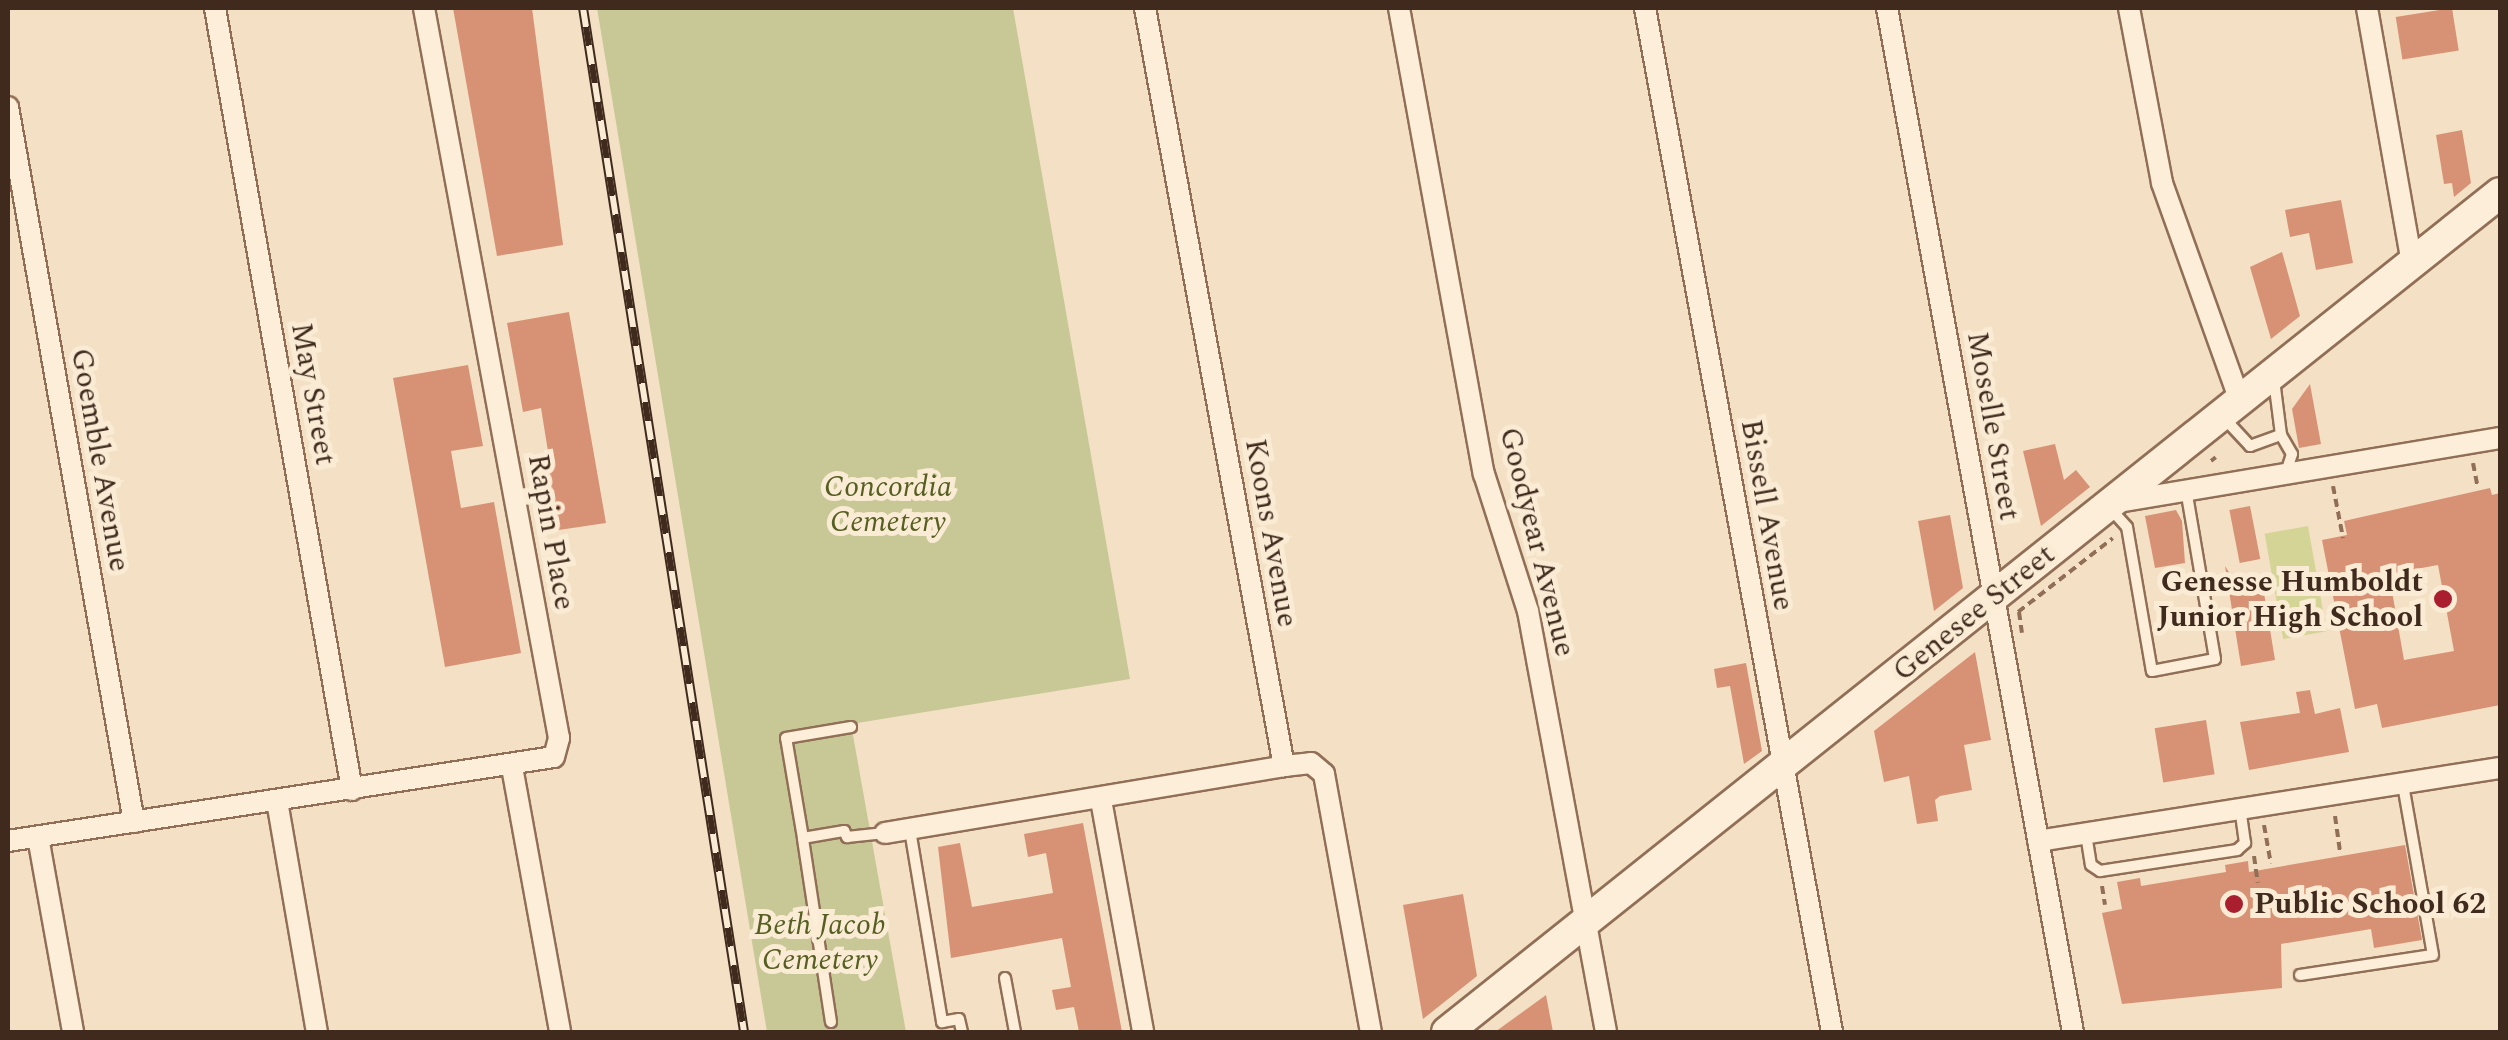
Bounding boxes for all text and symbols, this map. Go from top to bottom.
street label: May Street [283,320,343,468]
street label: Moselle Street [1959,329,2027,523]
street label: Goemble Avenue [63,346,137,574]
street label: Bissell Avenue [1732,417,1802,613]
street label: Goodyear Avenue [1491,424,1583,660]
street label: Koons Avenue [1237,436,1305,630]
street label: Rapin Place [520,451,582,613]
park label: Concordia Cemetery [824,469,952,540]
street label: Genesee Street [1886,537,2062,689]
place label: Genesse Humboldt Junior High School [2157,564,2423,634]
marker: Genesse Humboldt Junior High School [2432,588,2454,610]
place label: Public School 62 [2254,886,2486,922]
marker: Public School 62 [2223,893,2245,915]
park label: Beth Jacob Cemetery [754,907,886,978]

